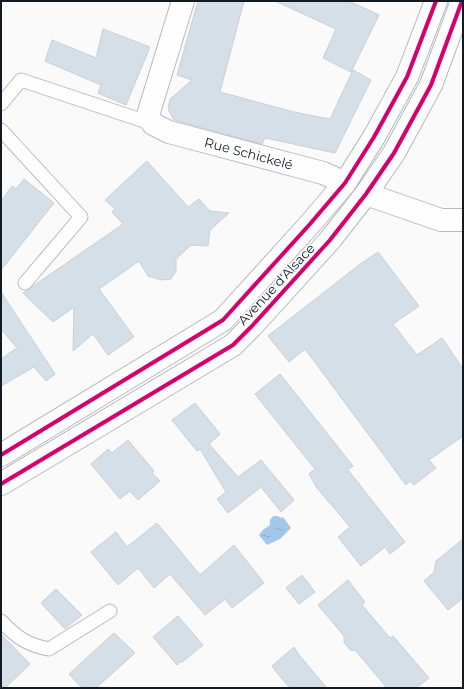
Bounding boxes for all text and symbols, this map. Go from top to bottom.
street label: Rue Schickelé [203,134,295,173]
street label: Avenue d'Alsace [234,240,318,328]

